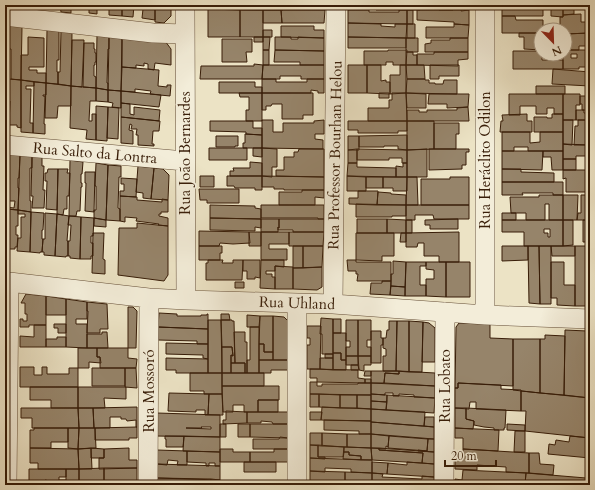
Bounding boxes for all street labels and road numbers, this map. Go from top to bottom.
street label: Rua Professor Bourhan Helou [323,60,347,250]
street label: Rua João Bernardes [175,91,195,215]
street label: Rua Heráclito Odilon [475,91,495,229]
street label: Rua Salto da Lontra [32,138,159,168]
street label: Rua Uhland [258,292,336,314]
street label: Rua Mossoró [139,349,159,433]
street label: Rua Lobato [435,349,455,423]

